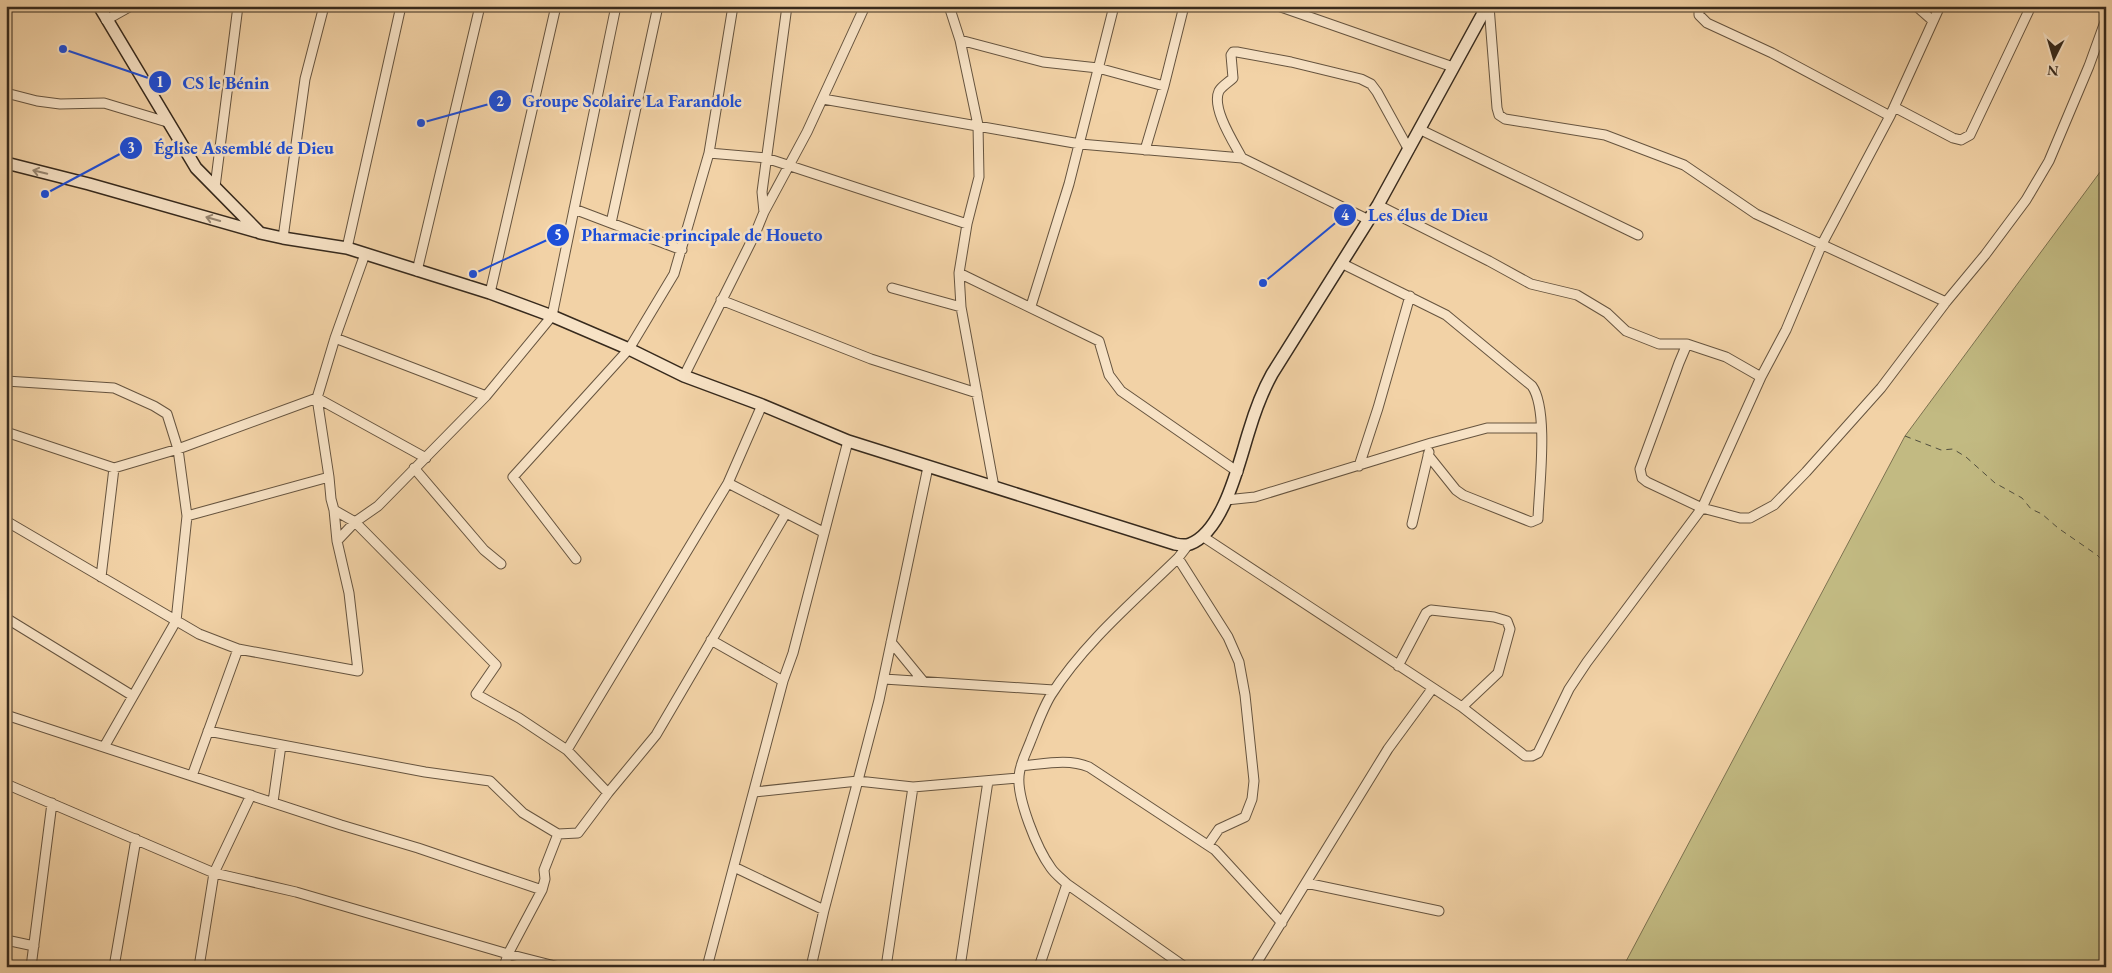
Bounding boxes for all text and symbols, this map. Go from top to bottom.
north arrow [2030,32,2080,82]
text: N [2046,61,2059,80]
callout: CS le Bénin [148,66,280,99]
text: CS le Bénin [183,71,270,94]
text: 1 [156,72,164,91]
callout: Groupe Scolaire La Farandole [487,84,752,117]
text: Groupe Scolaire La Farandole [522,89,742,112]
text: 2 [496,91,504,110]
callout: Église Assemblé de Dieu [119,131,344,164]
text: Église Assemblé de Dieu [154,136,334,159]
text: 3 [127,138,135,157]
one-way arrow [32,166,48,176]
callout: Les élus de Dieu [1333,198,1498,231]
text: Les élus de Dieu [1368,203,1488,226]
text: 4 [1341,205,1350,224]
one-way arrow [206,214,222,224]
callout: Pharmacie principale de Houeto [546,218,832,251]
text: Pharmacie principale de Houeto [581,223,823,246]
text: 5 [554,225,562,244]

